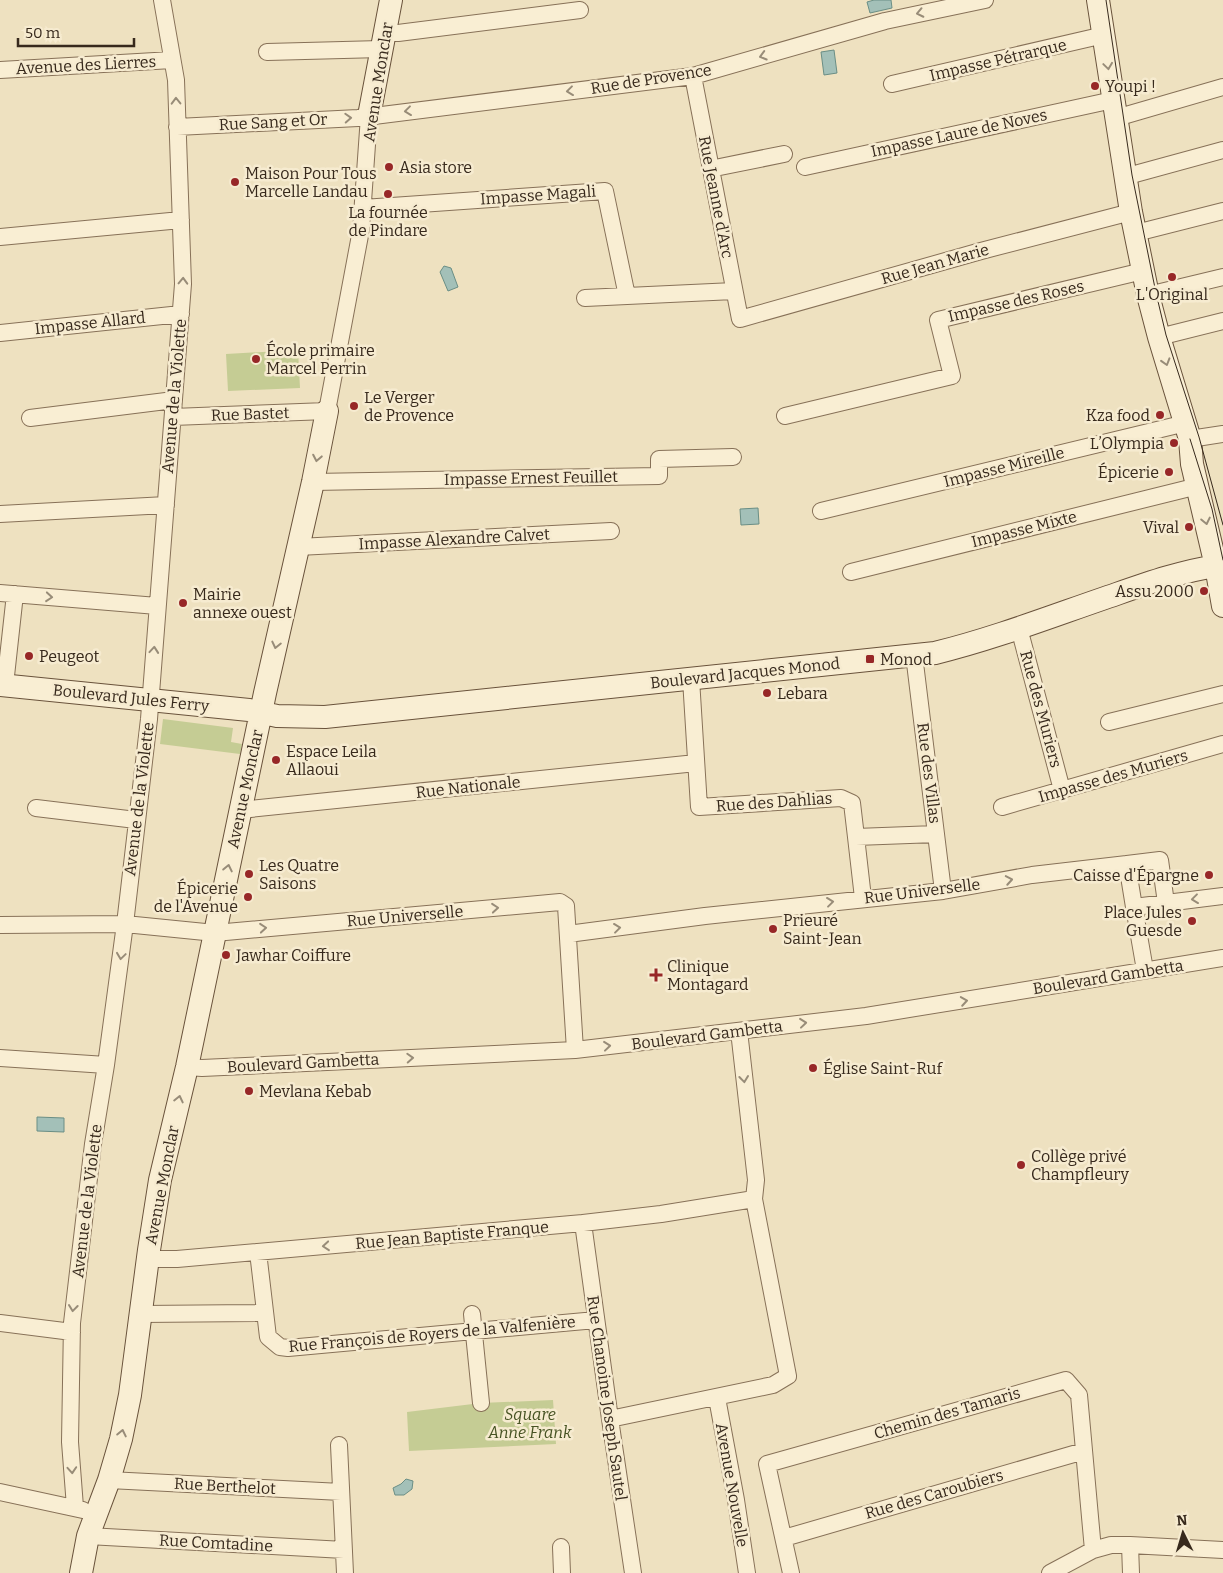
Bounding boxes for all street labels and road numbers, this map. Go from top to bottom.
street label: Avenue Monclar [359,21,397,143]
street label: Impasse Pétrarque [928,35,1068,85]
street label: Avenue des Lierres [15,52,157,78]
street label: Rue de Provence [589,60,713,98]
street label: Impasse Laure de Noves [869,105,1049,161]
street label: Rue Sang et Or [218,110,328,134]
street label: Rue Jeanne d'Arc [695,134,737,260]
street label: Impasse Magali [479,181,597,209]
street label: Rue Jean Marie [879,240,991,288]
street label: Impasse des Roses [946,276,1086,326]
street label: Impasse Allard [34,308,147,338]
street label: Avenue de la Violette [158,318,190,474]
street label: Rue Bastet [210,403,290,425]
street label: Impasse Mireille [942,443,1066,491]
street label: Impasse Ernest Feuillet [444,467,618,489]
street label: Impasse Mixte [969,507,1079,551]
street label: Impasse Alexandre Calvet [358,524,550,553]
street label: Rue des Muriers [1016,648,1066,770]
street label: Boulevard Jacques Monod [649,654,841,692]
street label: Boulevard Jules Ferry [52,680,211,716]
street label: Avenue de la Violette [120,721,158,877]
street label: Rue des Villas [913,721,945,825]
street label: Avenue Monclar [223,728,267,850]
street label: Impasse des Muriers [1036,746,1190,806]
street label: Rue Nationale [415,772,521,802]
street label: Rue des Dahlias [715,788,833,816]
street label: Rue Universelle [863,874,981,908]
street label: Rue Universelle [346,901,464,931]
street label: Boulevard Gambetta [1031,956,1185,998]
street label: Boulevard Gambetta [630,1016,784,1054]
street label: Boulevard Gambetta [226,1050,380,1076]
street label: Avenue de la Violette [68,1123,106,1279]
street label: Avenue Monclar [141,1124,183,1246]
street label: Rue Jean Baptiste Franque [354,1217,550,1253]
street label: Rue Chanoine Joseph Sautel [583,1294,631,1502]
street label: Rue François de Royers de la Valfenière [288,1312,576,1356]
street label: Chemin des Tamaris [872,1383,1022,1443]
street label: Avenue Nouvelle [712,1421,752,1549]
street label: Rue des Caroubiers [863,1465,1005,1523]
street label: Rue Berthelot [174,1474,277,1498]
street label: Rue Comtadine [159,1531,273,1555]

